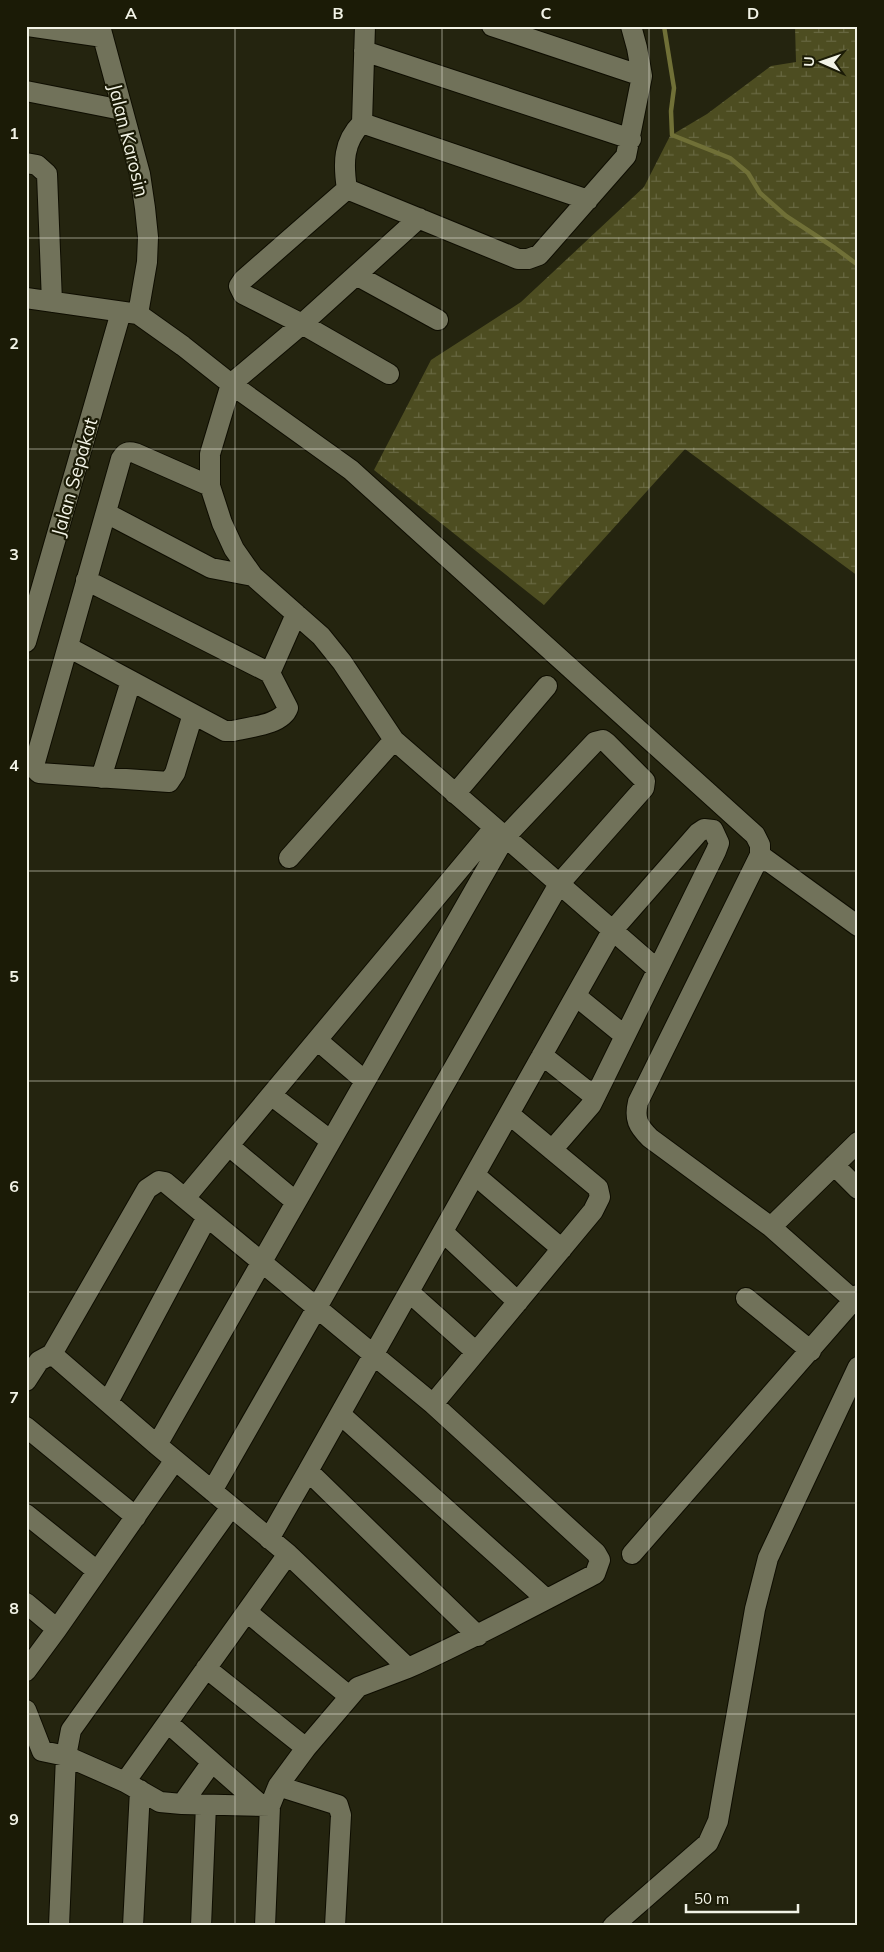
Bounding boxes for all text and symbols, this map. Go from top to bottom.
text: A [125,3,137,23]
text: B [332,3,344,23]
text: C [541,3,552,23]
text: D [747,3,759,23]
north arrow [796,38,846,88]
text: U [800,56,818,67]
street label: Jalan Karosin [103,81,155,199]
text: 1 [9,123,19,143]
text: 2 [9,333,19,353]
street label: Jalan Sepakat [46,415,102,539]
text: 3 [9,544,19,564]
text: 4 [9,755,19,775]
text: 5 [9,966,19,986]
text: 6 [9,1176,19,1196]
text: 7 [9,1387,19,1407]
text: 8 [9,1598,19,1618]
text: 9 [9,1809,19,1829]
scale bar [686,1882,799,1914]
text: 50 m [694,1889,729,1908]

